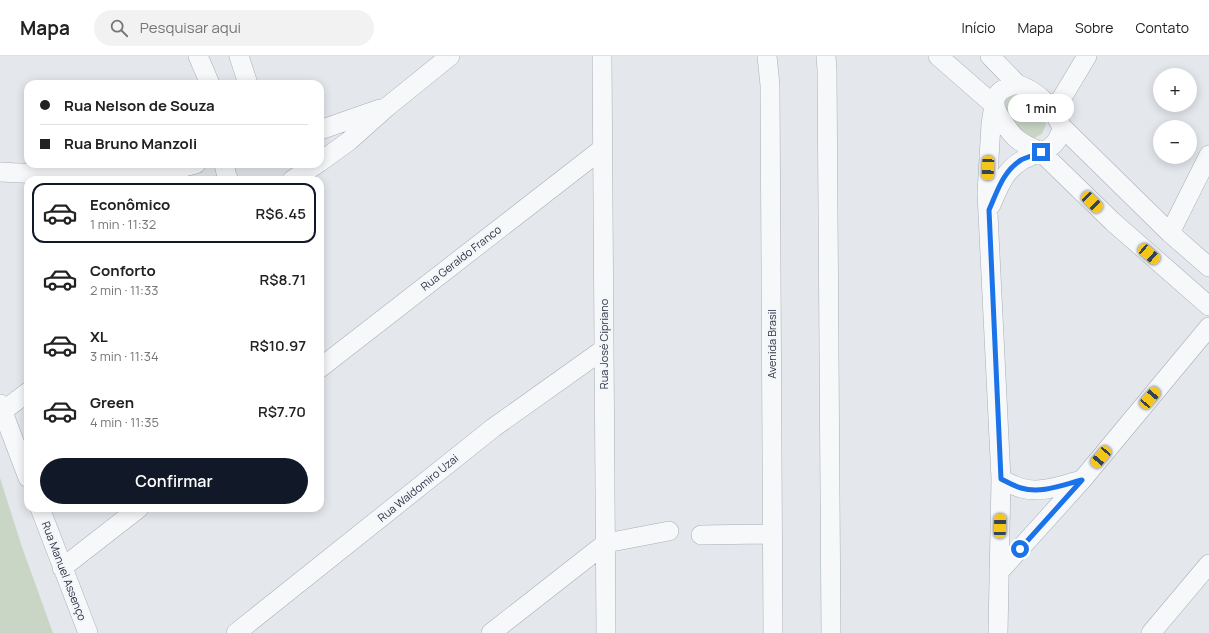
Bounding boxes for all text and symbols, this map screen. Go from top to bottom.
search box [94,10,374,46]
text: Mapa [20,15,70,41]
icon: search [108,17,130,39]
text: Pesquisar aqui [140,17,241,38]
text: Início [962,18,995,37]
text: Mapa [1017,18,1053,37]
text: Sobre [1075,18,1113,37]
text: Contato [1135,18,1189,37]
map controls [1153,68,1197,164]
button: + [1153,68,1197,112]
callout: 1 min [1008,94,1074,122]
text: Rua Nelson de Souza [64,95,215,116]
text: 1 min [1026,99,1057,117]
button: − [1153,120,1197,164]
text: Rua Bruno Manzoli [64,133,197,154]
route end [1032,143,1050,161]
car [982,156,994,180]
car [1079,189,1105,215]
text: Econômico [90,194,170,215]
icon: car [42,195,78,231]
text: R$6.45 [256,203,306,224]
text: 1 min · 11:32 [90,215,156,233]
street label: Rua Geraldo Franco [417,221,504,294]
car [1136,242,1162,266]
text: Conforto [90,260,156,281]
icon: car [42,261,78,297]
text: R$8.71 [260,269,306,290]
text: 2 min · 11:33 [90,281,158,299]
street label: Rua José Cipriano [596,298,611,389]
street label: Avenida Brasil [764,309,779,379]
text: XL [90,326,108,347]
icon: car [42,327,78,363]
text: R$10.97 [250,335,306,356]
text: 3 min · 11:34 [90,347,159,365]
car [1138,385,1162,411]
text: Green [90,392,134,413]
icon: car [42,393,78,429]
text: R$7.70 [258,401,306,422]
text: 4 min · 11:35 [90,413,159,431]
car [1089,444,1113,470]
street label: Rua Waldomiro Uzai [374,450,461,525]
button: Confirmar [40,458,308,504]
car [994,514,1006,538]
street label: Rua Manuel Assenço [39,519,90,623]
route start [1011,540,1029,558]

